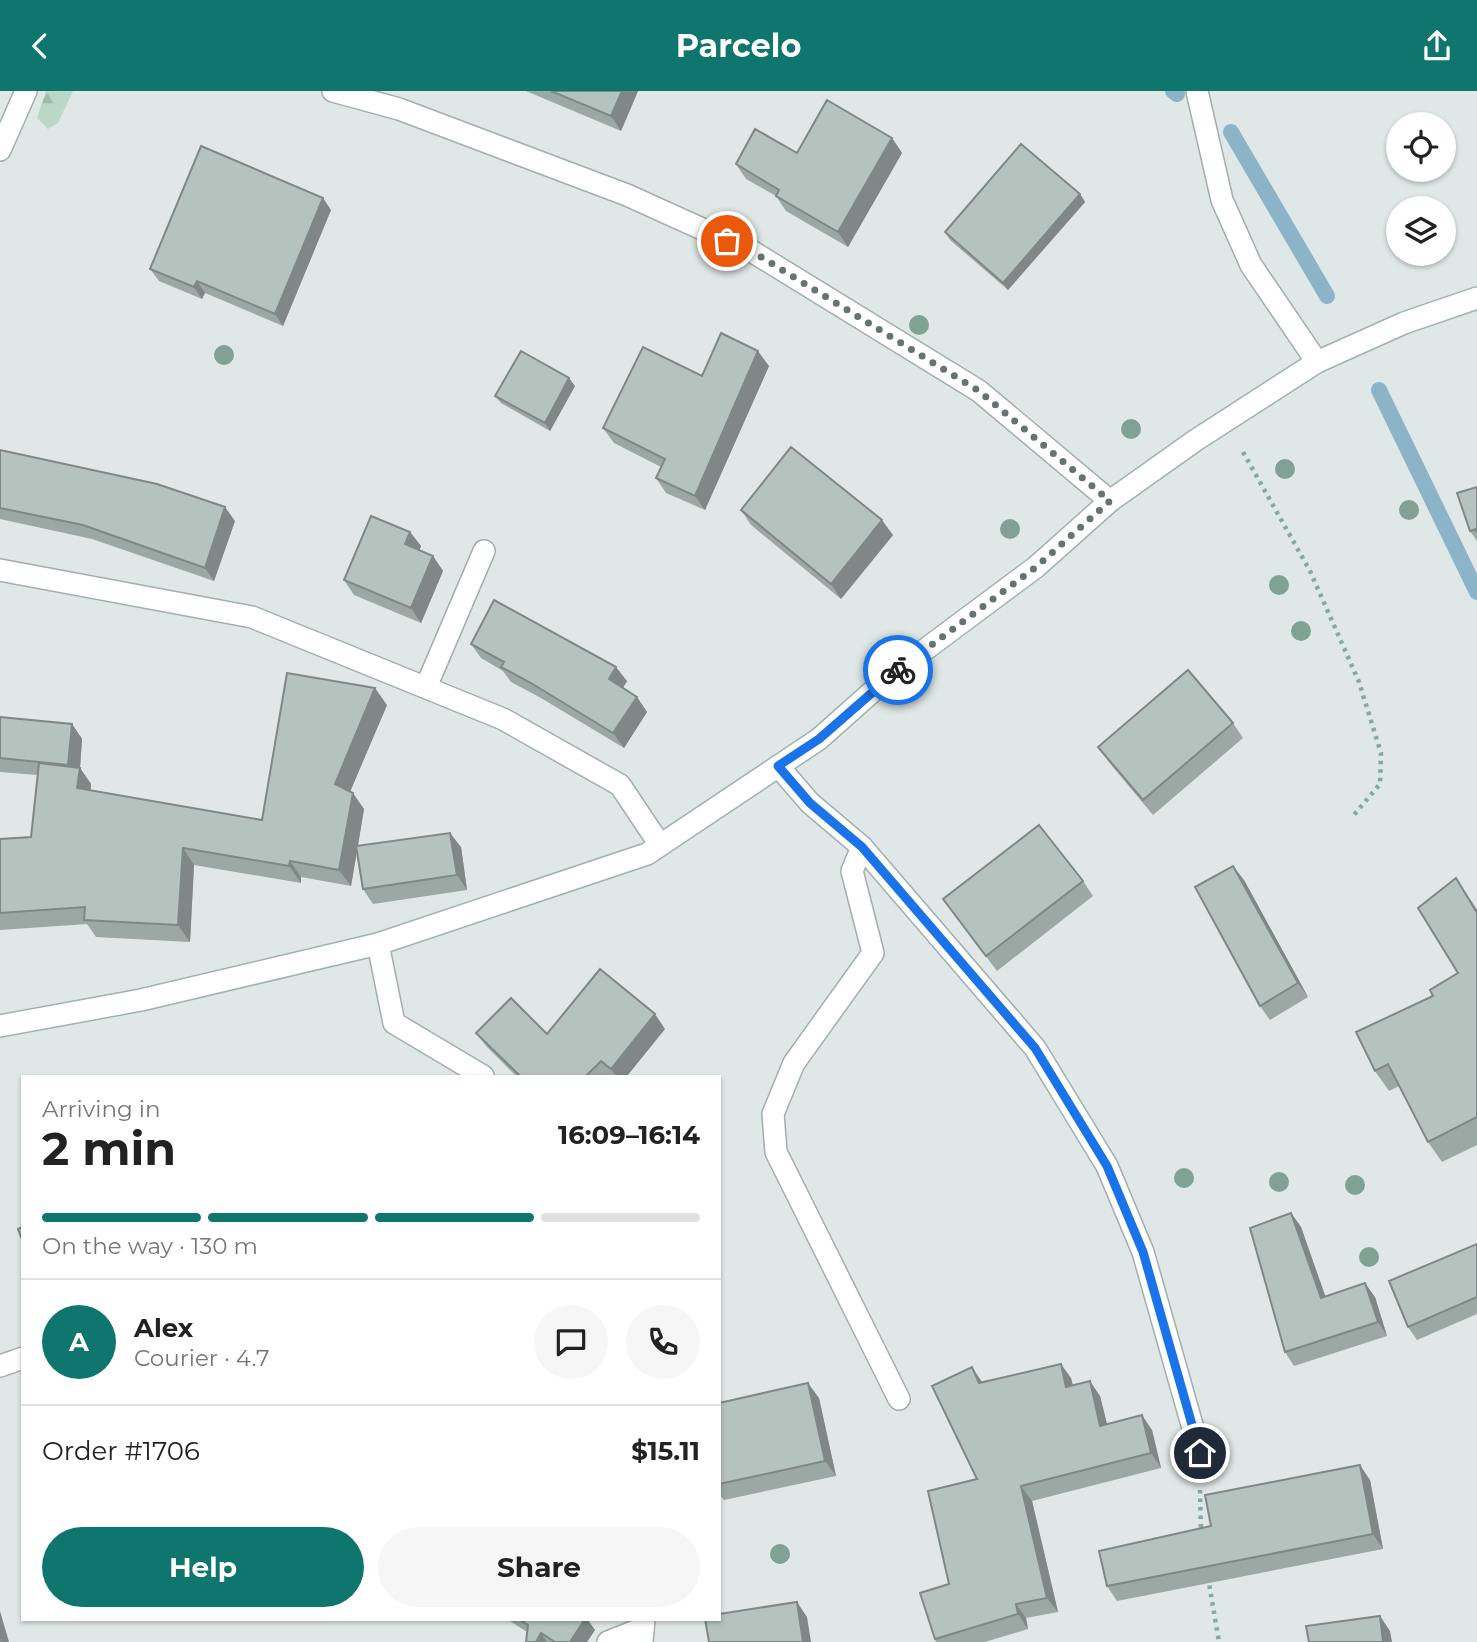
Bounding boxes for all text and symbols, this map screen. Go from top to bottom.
text: Parcelo [676,26,801,65]
icon: back [21,27,59,65]
icon: share [1418,27,1456,65]
map controls [1386,112,1456,266]
button: locate [1386,112,1456,182]
button: layers [1386,196,1456,266]
pin [697,211,757,271]
icon: bag [708,222,746,260]
courier [863,635,933,705]
icon: bike [879,651,917,689]
text: Arriving in [42,1095,161,1123]
text: 16:09–16:14 [558,1119,700,1151]
text: 2 min [42,1120,176,1177]
text: On the way · 130 m [42,1232,258,1260]
button: chat [534,1305,608,1379]
button: phone [626,1305,700,1379]
text: Alex [134,1312,193,1344]
text: A [69,1326,89,1358]
text: Courier · 4.7 [134,1344,270,1372]
pin [1170,1423,1230,1483]
icon: home [1181,1434,1219,1472]
text: Order #1706 [42,1435,200,1467]
text: $15.11 [631,1435,700,1467]
button: Help [42,1527,364,1607]
button: Share [378,1527,700,1607]

